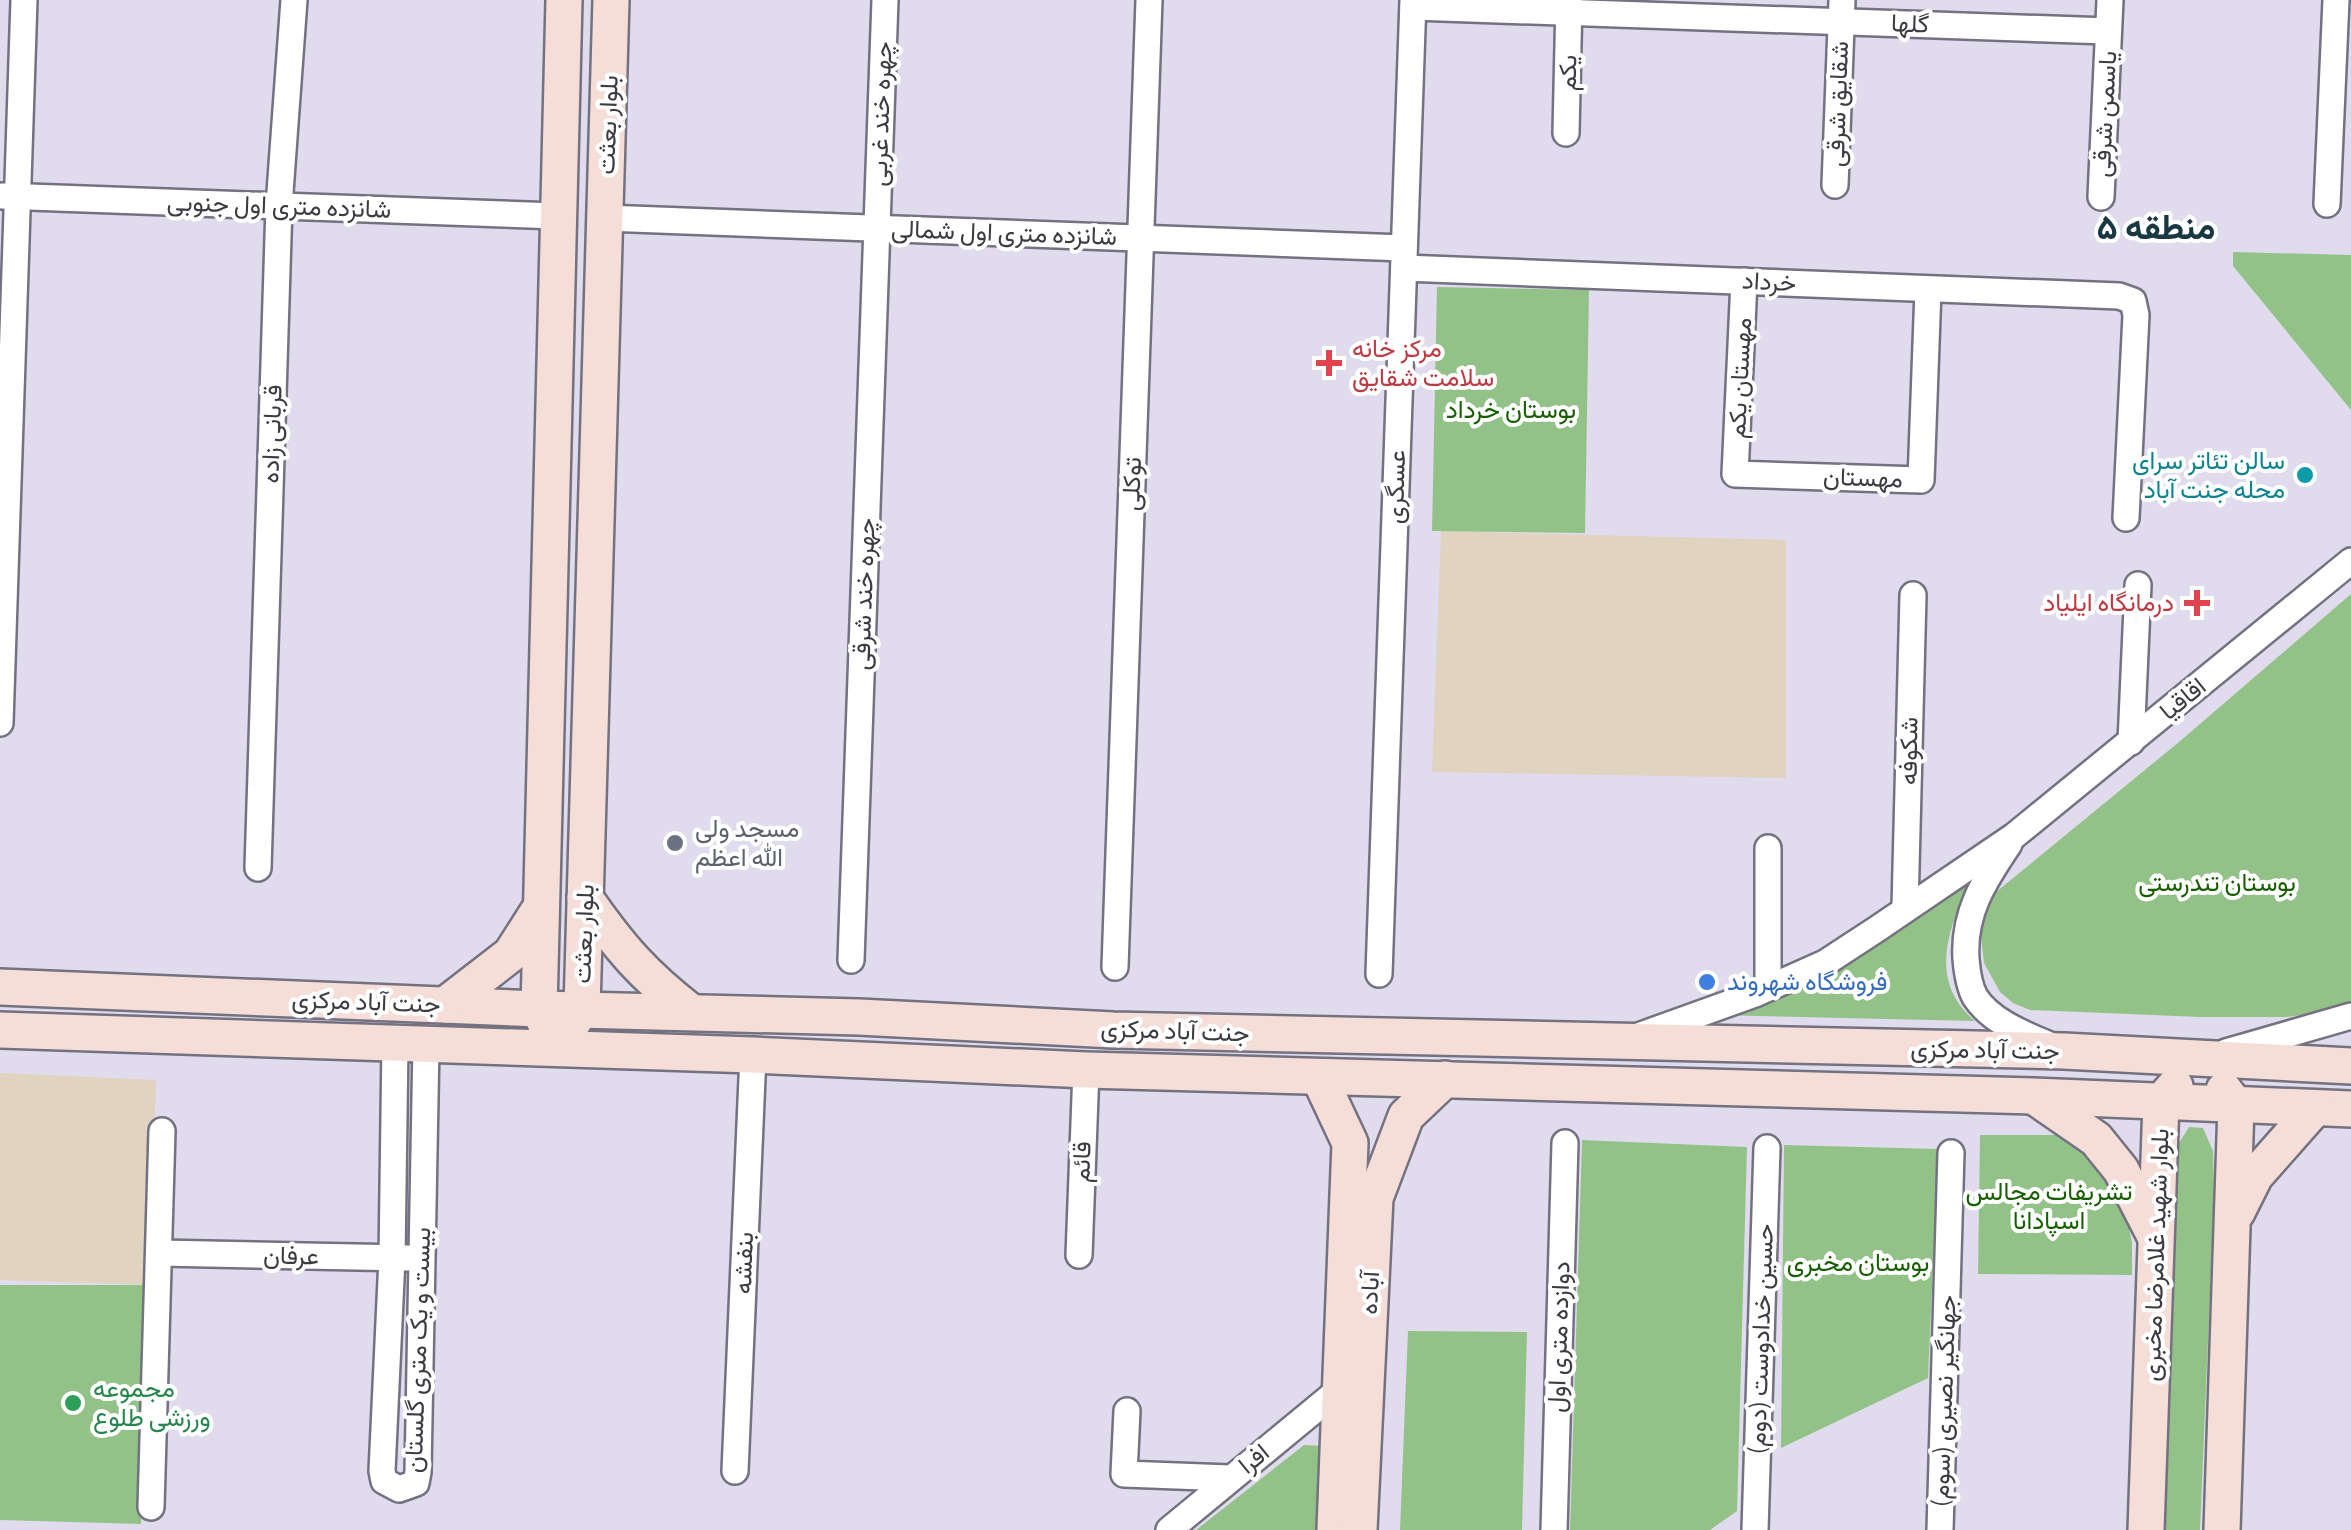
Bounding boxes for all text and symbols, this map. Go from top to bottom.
street label: گلها [1890,5,1930,43]
street label: شقایق شرقی [1818,40,1858,168]
street label: چهره خند غربی [860,41,902,187]
street label: یاسمن شرقی [2084,50,2126,178]
street label: یکم [1550,54,1586,92]
street label: بلوار بعثت [588,75,628,175]
street label: شانزده متری اول جنوبی [166,184,392,228]
district label: منطقه ۵ [2097,203,2215,253]
street label: شانزده متری اول شمالی [890,211,1118,255]
street label: خرداد [1741,263,1797,301]
street label: مهستان یکم [1719,316,1761,440]
place label: مرکز خانه سلامت شقایق [1352,331,1494,396]
marker: مرکز خانه سلامت شقایق [1316,350,1342,376]
street label: قربانی زاده [252,384,292,484]
park label: بوستان خرداد [1446,392,1576,428]
place label: سالن تئاتر سرای محله جنت آباد [2132,443,2285,508]
street label: عسگری [1377,449,1415,525]
street label: توکلی [1113,456,1151,512]
street label: مهستان [1822,459,1904,497]
marker: سالن تئاتر سرای محله جنت آباد [2294,464,2316,486]
street label: چهره خند شرقی [843,517,885,671]
place label: درمانگاه ایلیاد [2043,585,2174,621]
marker: درمانگاه ایلیاد [2184,590,2210,616]
street label: اقاقیا [2152,669,2214,729]
street label: شکوفه [1890,717,1928,785]
place label: مسجد ولی الله اعظم [695,811,799,876]
marker: مسجد ولی الله اعظم [664,832,686,854]
park label: بوستان تندرستی [2138,865,2296,901]
street label: بلوار بعثت [564,884,604,984]
place label: فروشگاه شهروند [1727,964,1887,1000]
marker: فروشگاه شهروند [1696,971,1718,993]
street label: جنت آباد مرکزی [291,981,441,1023]
street label: جنت آباد مرکزی [1100,1010,1250,1052]
street label: جنت آباد مرکزی [1910,1031,2060,1069]
street label: بلوار شهید غلامرضا مخبری [2134,1128,2178,1382]
street label: قائم [1063,1141,1101,1183]
park label: تشریفات مجالس اسپادانا [1965,1174,2133,1239]
street label: حسین خدادوست (دوم) [1739,1223,1783,1455]
street label: بیست و یک متری گلستان [396,1226,440,1474]
street label: بنفشه [725,1231,763,1295]
street label: عرفان [263,1238,319,1274]
park label: بوستان مخبری [1787,1245,1929,1281]
street label: دوازده متری اول [1538,1261,1580,1413]
street label: آباده [1351,1268,1389,1316]
street label: جهانگیر نصیری (سوم) [1922,1294,1966,1508]
place label: مجموعه ورزشی طلوع [93,1371,211,1436]
marker: مجموعه ورزشی طلوع [62,1392,84,1414]
street label: افرا [1231,1435,1277,1483]

